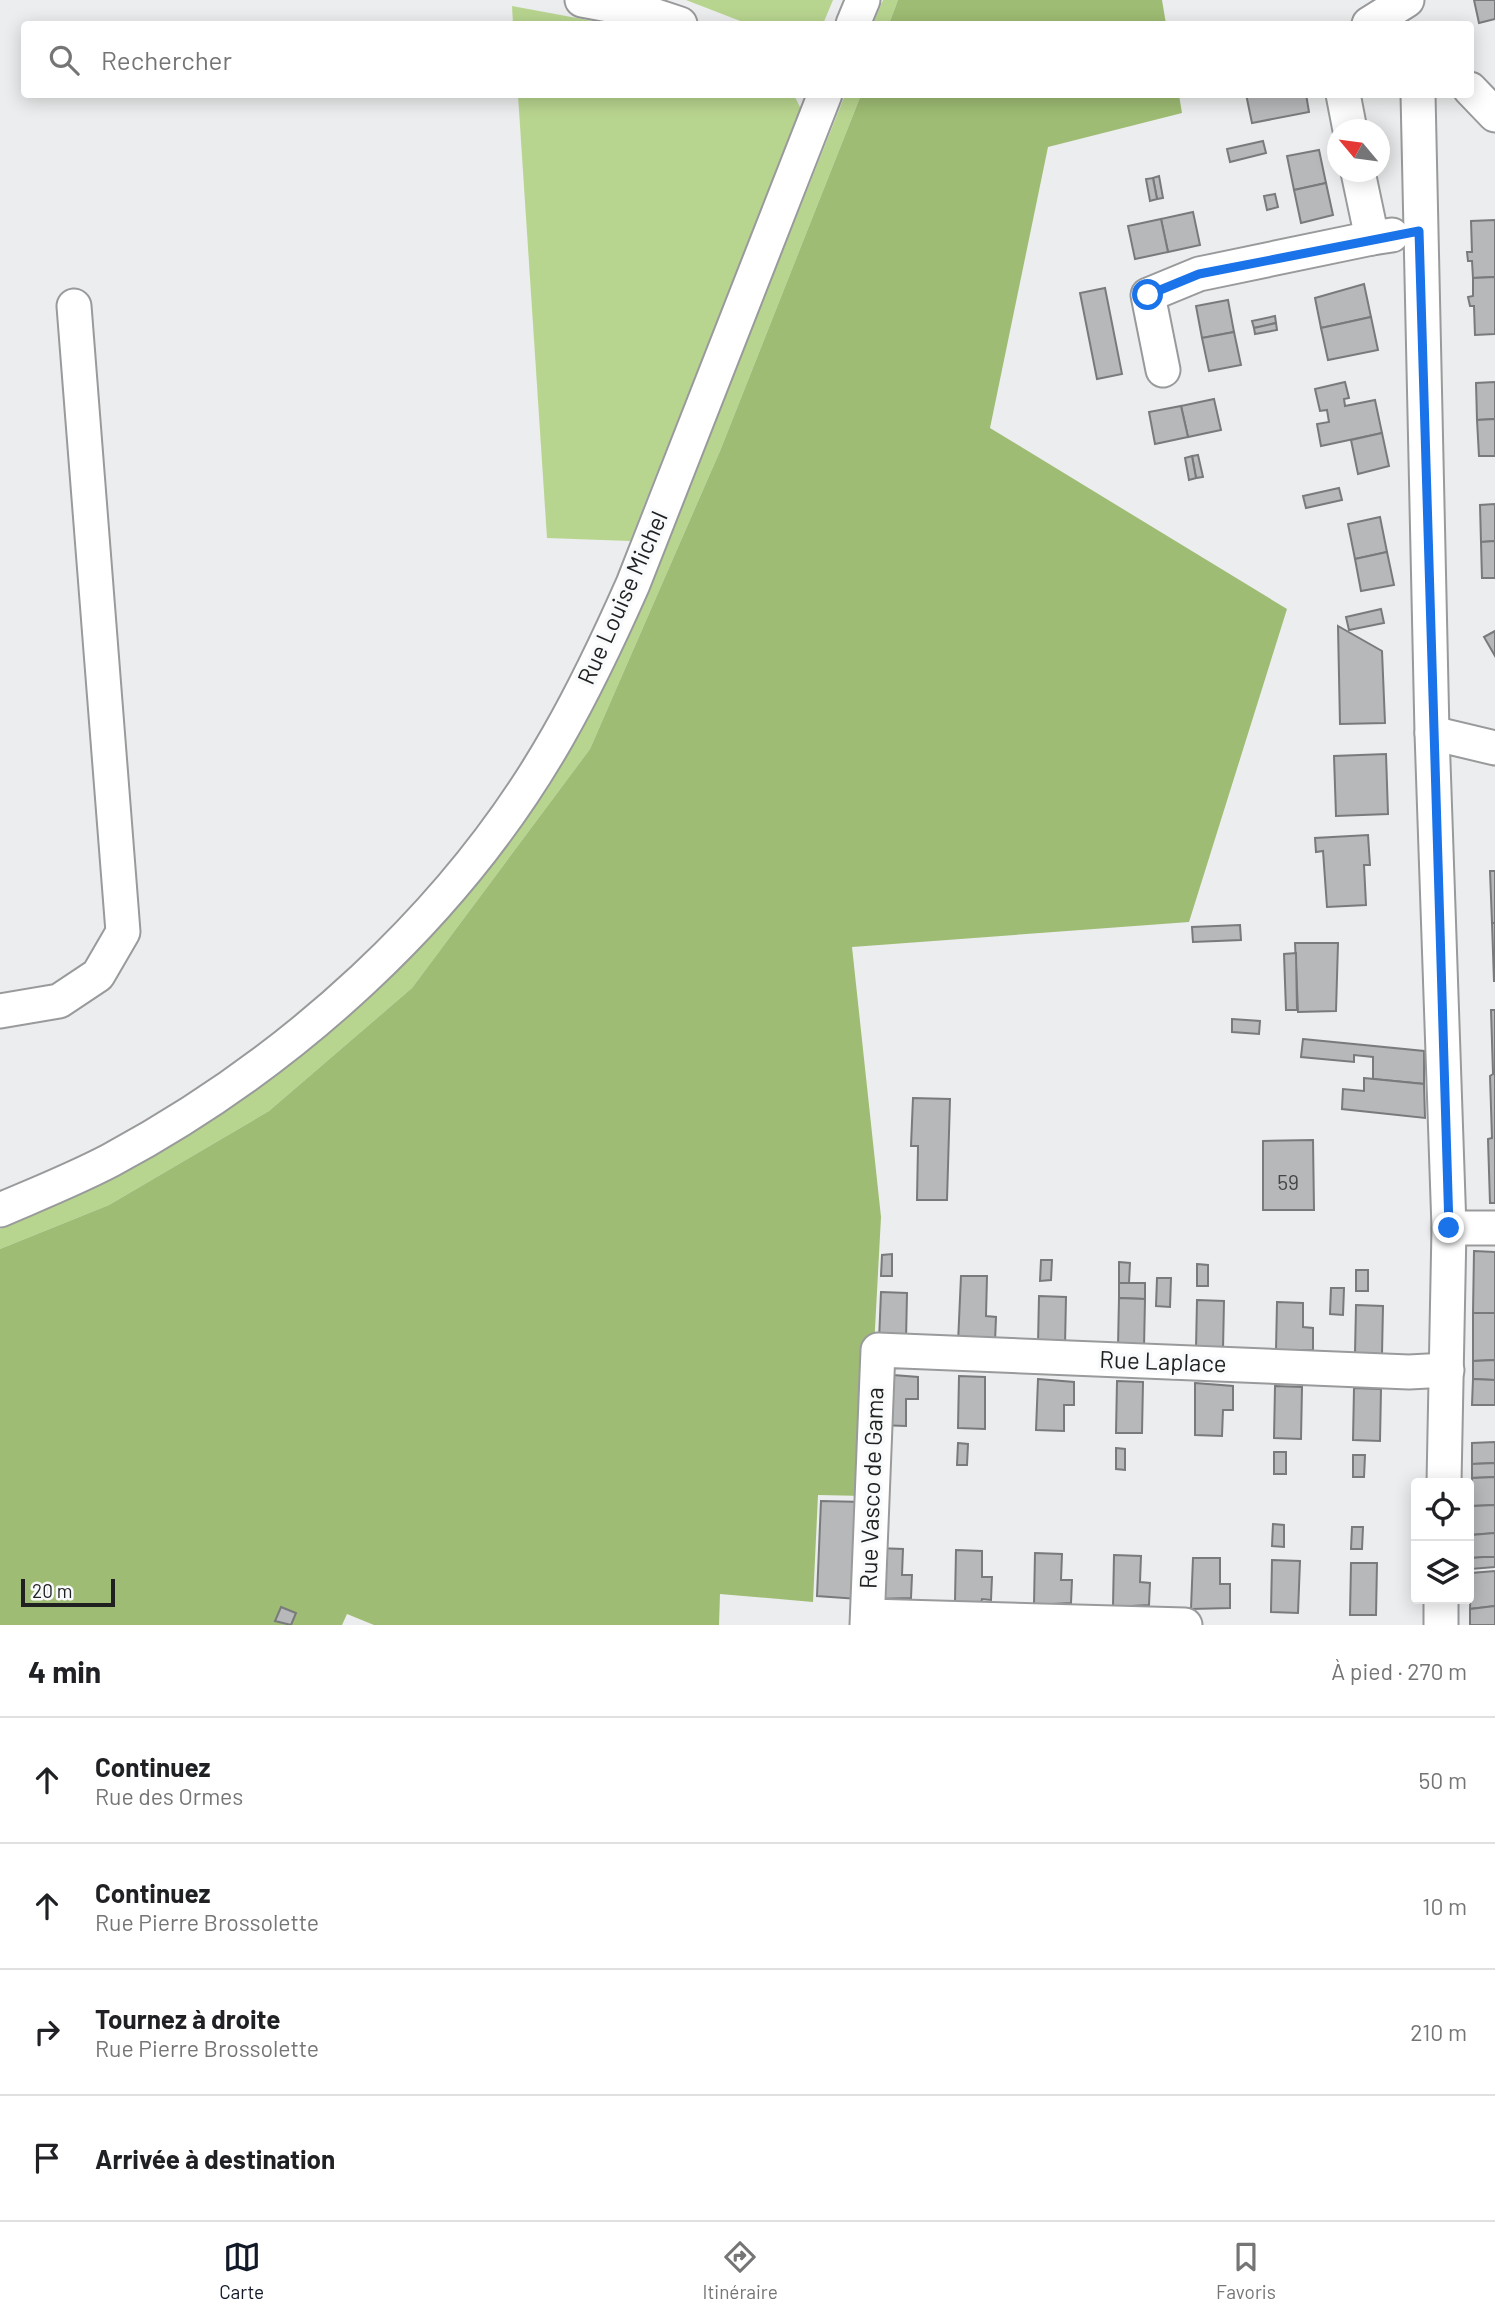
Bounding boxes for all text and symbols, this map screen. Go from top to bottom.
search box [21,21,1474,98]
icon: search [45,41,83,79]
text: Rechercher [101,44,232,75]
north arrow [1327,119,1390,182]
route start [1132,279,1163,310]
street label: Rue Louise Michel [570,506,673,689]
house number: 59 [1277,1169,1299,1194]
route end [1433,1212,1464,1243]
street label: Rue Laplace [1099,1344,1227,1377]
street label: Rue Vasco de Gama [852,1387,889,1589]
map controls [1411,1478,1474,1604]
button: locate [1411,1478,1474,1541]
button: layers [1411,1541,1474,1604]
scale bar [21,1576,116,1608]
text: 20 m [32,1579,72,1602]
text: 4 min [28,1653,101,1689]
text: À pied · 270 m [1331,1657,1467,1685]
text: Continuez [95,1751,211,1782]
icon: ahead [28,1761,66,1799]
text: 50 m [1419,1766,1467,1794]
text: Rue des Ormes [95,1782,243,1810]
text: Continuez [95,1877,211,1908]
icon: ahead [28,1887,66,1925]
text: 10 m [1422,1892,1467,1920]
text: Rue Pierre Brossolette [95,1908,319,1936]
text: Tournez à droite [95,2003,280,2034]
icon: right [28,2013,66,2051]
text: 210 m [1410,2018,1467,2046]
text: Rue Pierre Brossolette [95,2034,319,2062]
icon: arrive [28,2139,66,2177]
text: Arrivée à destination [95,2143,335,2174]
tab: Carte [219,2238,264,2303]
tab: Itinéraire [702,2238,778,2303]
tab: Favoris [1216,2238,1276,2303]

